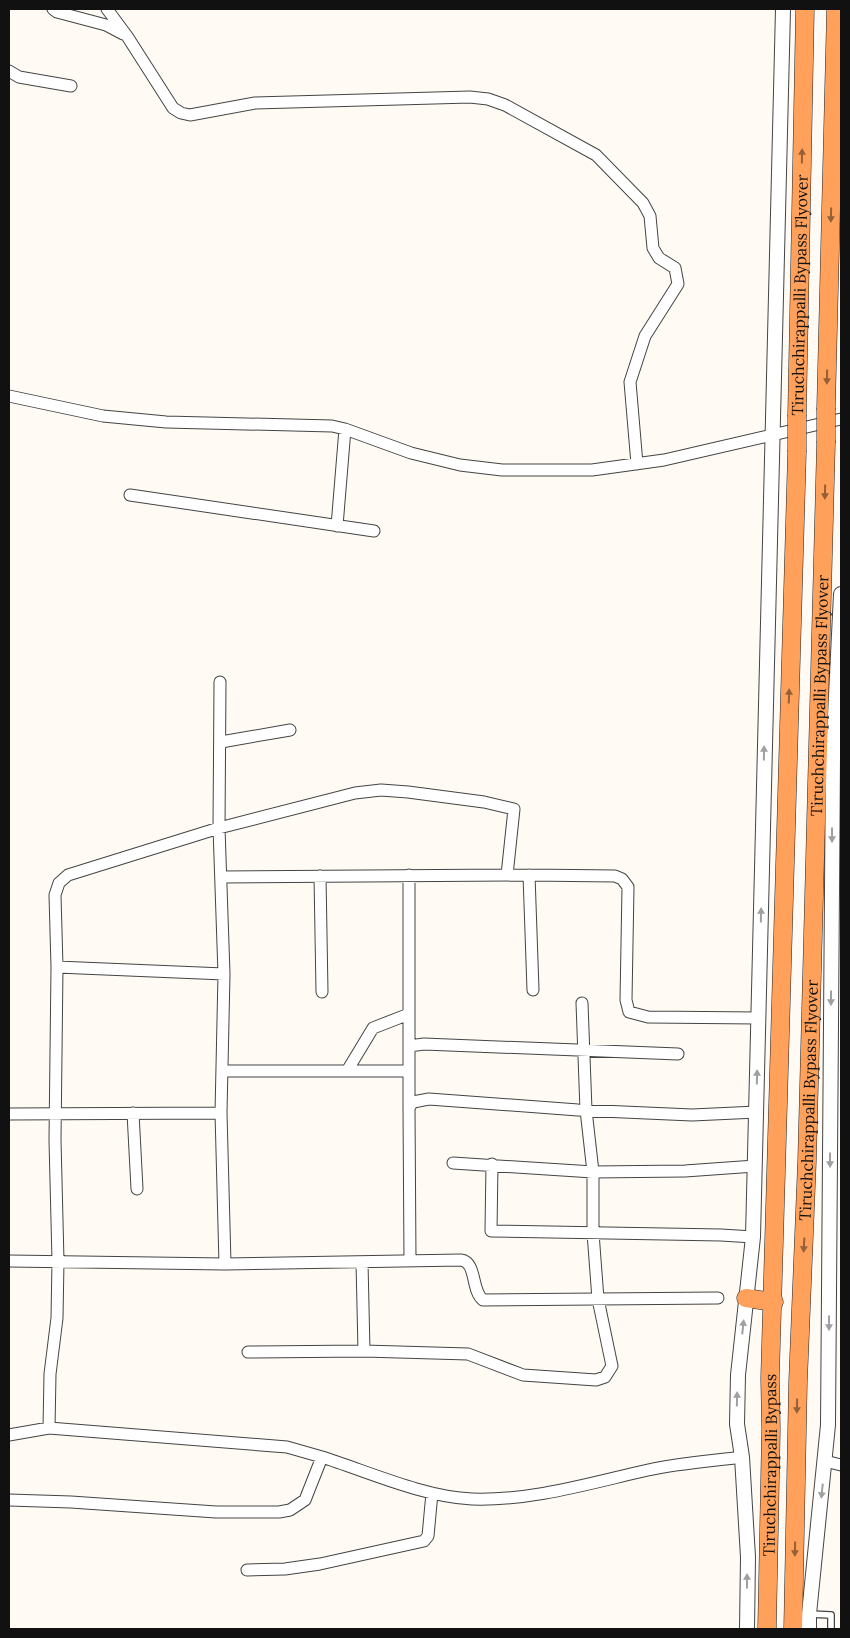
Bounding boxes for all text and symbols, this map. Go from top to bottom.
one-way arrow [798,148,806,164]
street label: Tiruchchirappalli Bypass Flyover [787,174,812,416]
one-way arrow [826,207,834,223]
one-way arrow [822,370,830,386]
one-way arrow [821,484,829,500]
street label: Tiruchchirappalli Bypass Flyover [806,574,833,816]
one-way arrow [786,688,794,704]
one-way arrow [761,744,769,760]
one-way arrow [828,828,836,844]
one-way arrow [757,907,765,923]
street label: Tiruchchirappalli Bypass Flyover [795,979,822,1221]
one-way arrow [827,990,835,1006]
one-way arrow [753,1069,761,1085]
one-way arrow [826,1153,834,1169]
one-way arrow [799,1237,807,1253]
one-way arrow [825,1315,833,1331]
one-way arrow [739,1318,747,1334]
street label: Tiruchchirappalli Bypass [758,1373,781,1557]
one-way arrow [733,1391,741,1407]
one-way arrow [793,1398,801,1414]
one-way arrow [818,1483,826,1499]
one-way arrow [791,1541,799,1557]
one-way arrow [743,1572,751,1588]

